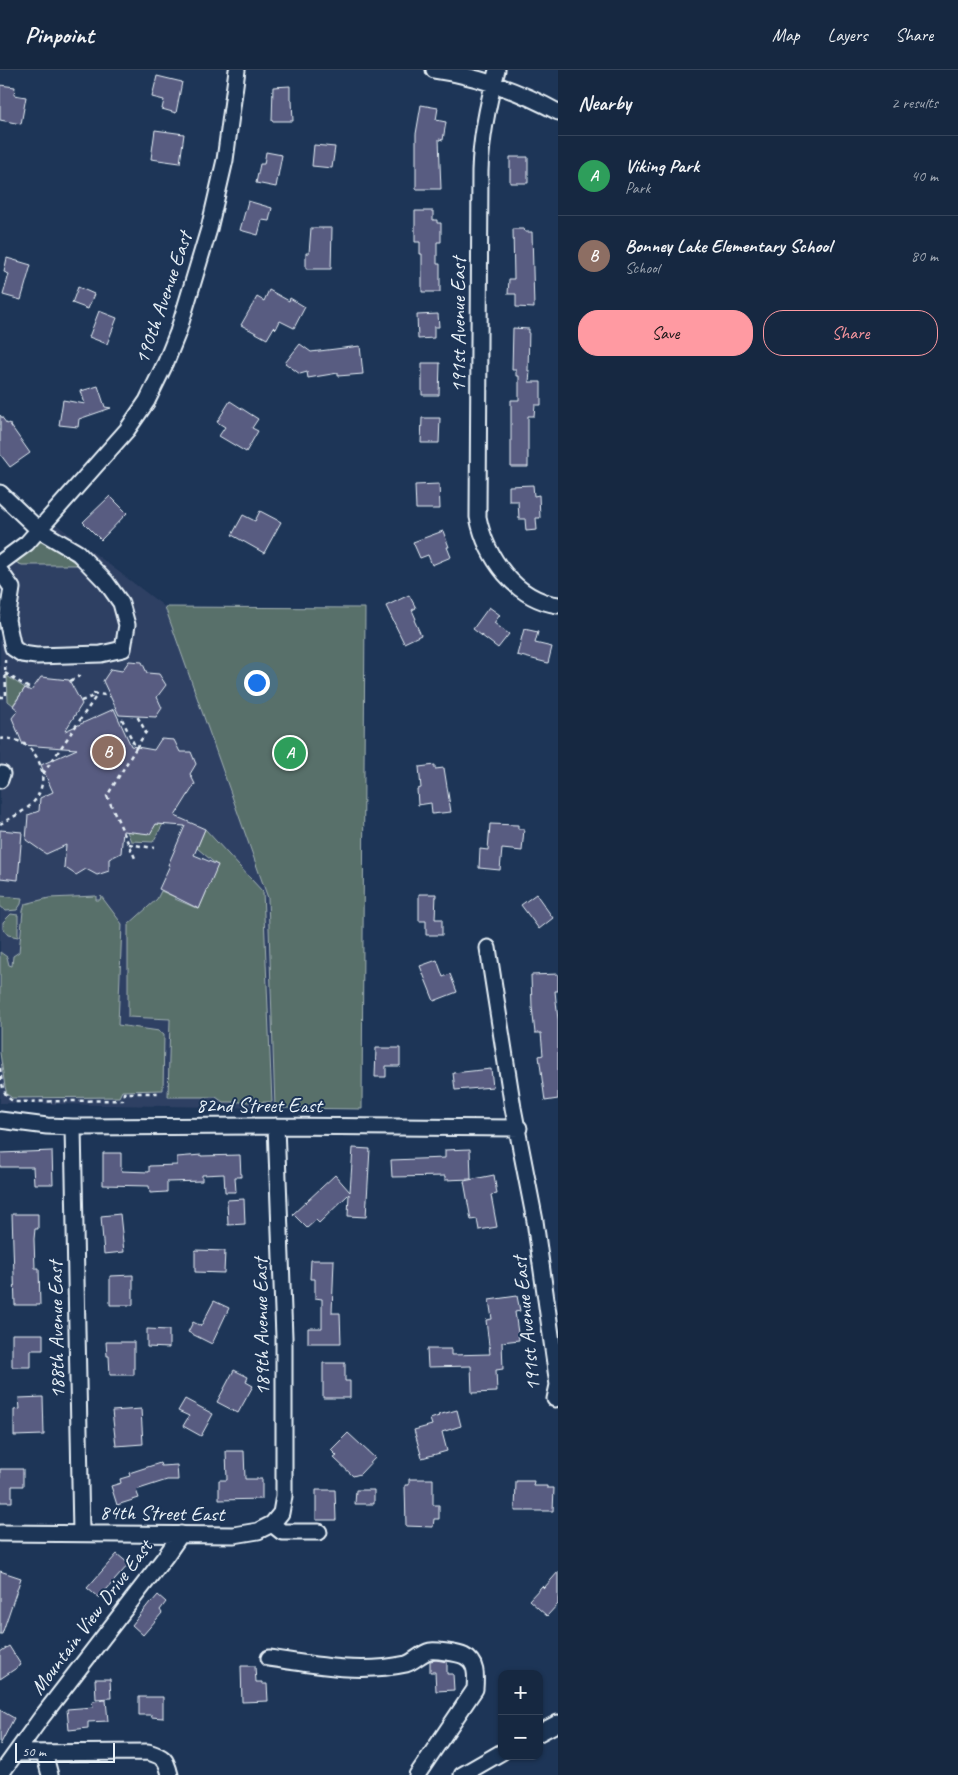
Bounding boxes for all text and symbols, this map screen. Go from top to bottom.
text: Pinpoint [25,20,94,50]
text: Map [772,24,800,46]
text: Layers [828,24,867,46]
text: Share [895,24,933,46]
text: Nearby [578,90,631,116]
text: 2 results [891,93,938,113]
text: Viking Park [625,154,699,178]
text: A [590,166,598,186]
text: 40 m [911,166,938,186]
text: Park [625,178,650,198]
street label: 190th Avenue East [128,226,199,367]
text: Bonney Lake Elementary School [625,234,832,258]
text: B [590,246,598,266]
text: 80 m [911,246,938,266]
street label: 191st Avenue East [445,254,471,393]
text: School [625,258,659,278]
button: Save [578,310,753,356]
button: Share [763,310,938,356]
your location [244,670,270,696]
pin: B [92,733,124,771]
pin: A [274,734,306,772]
street label: 82nd Street East [196,1092,324,1118]
street label: 191st Avenue East [506,1252,546,1393]
street label: 189th Avenue East [247,1255,275,1396]
street label: 188th Avenue East [42,1258,70,1399]
street label: 84th Street East [99,1499,227,1527]
street label: Mountain View Drive East [24,1533,159,1700]
map controls [498,1670,543,1760]
button: + [498,1670,543,1715]
button: − [498,1715,543,1760]
scale bar [15,1740,115,1763]
text: 50 m [22,1743,46,1760]

